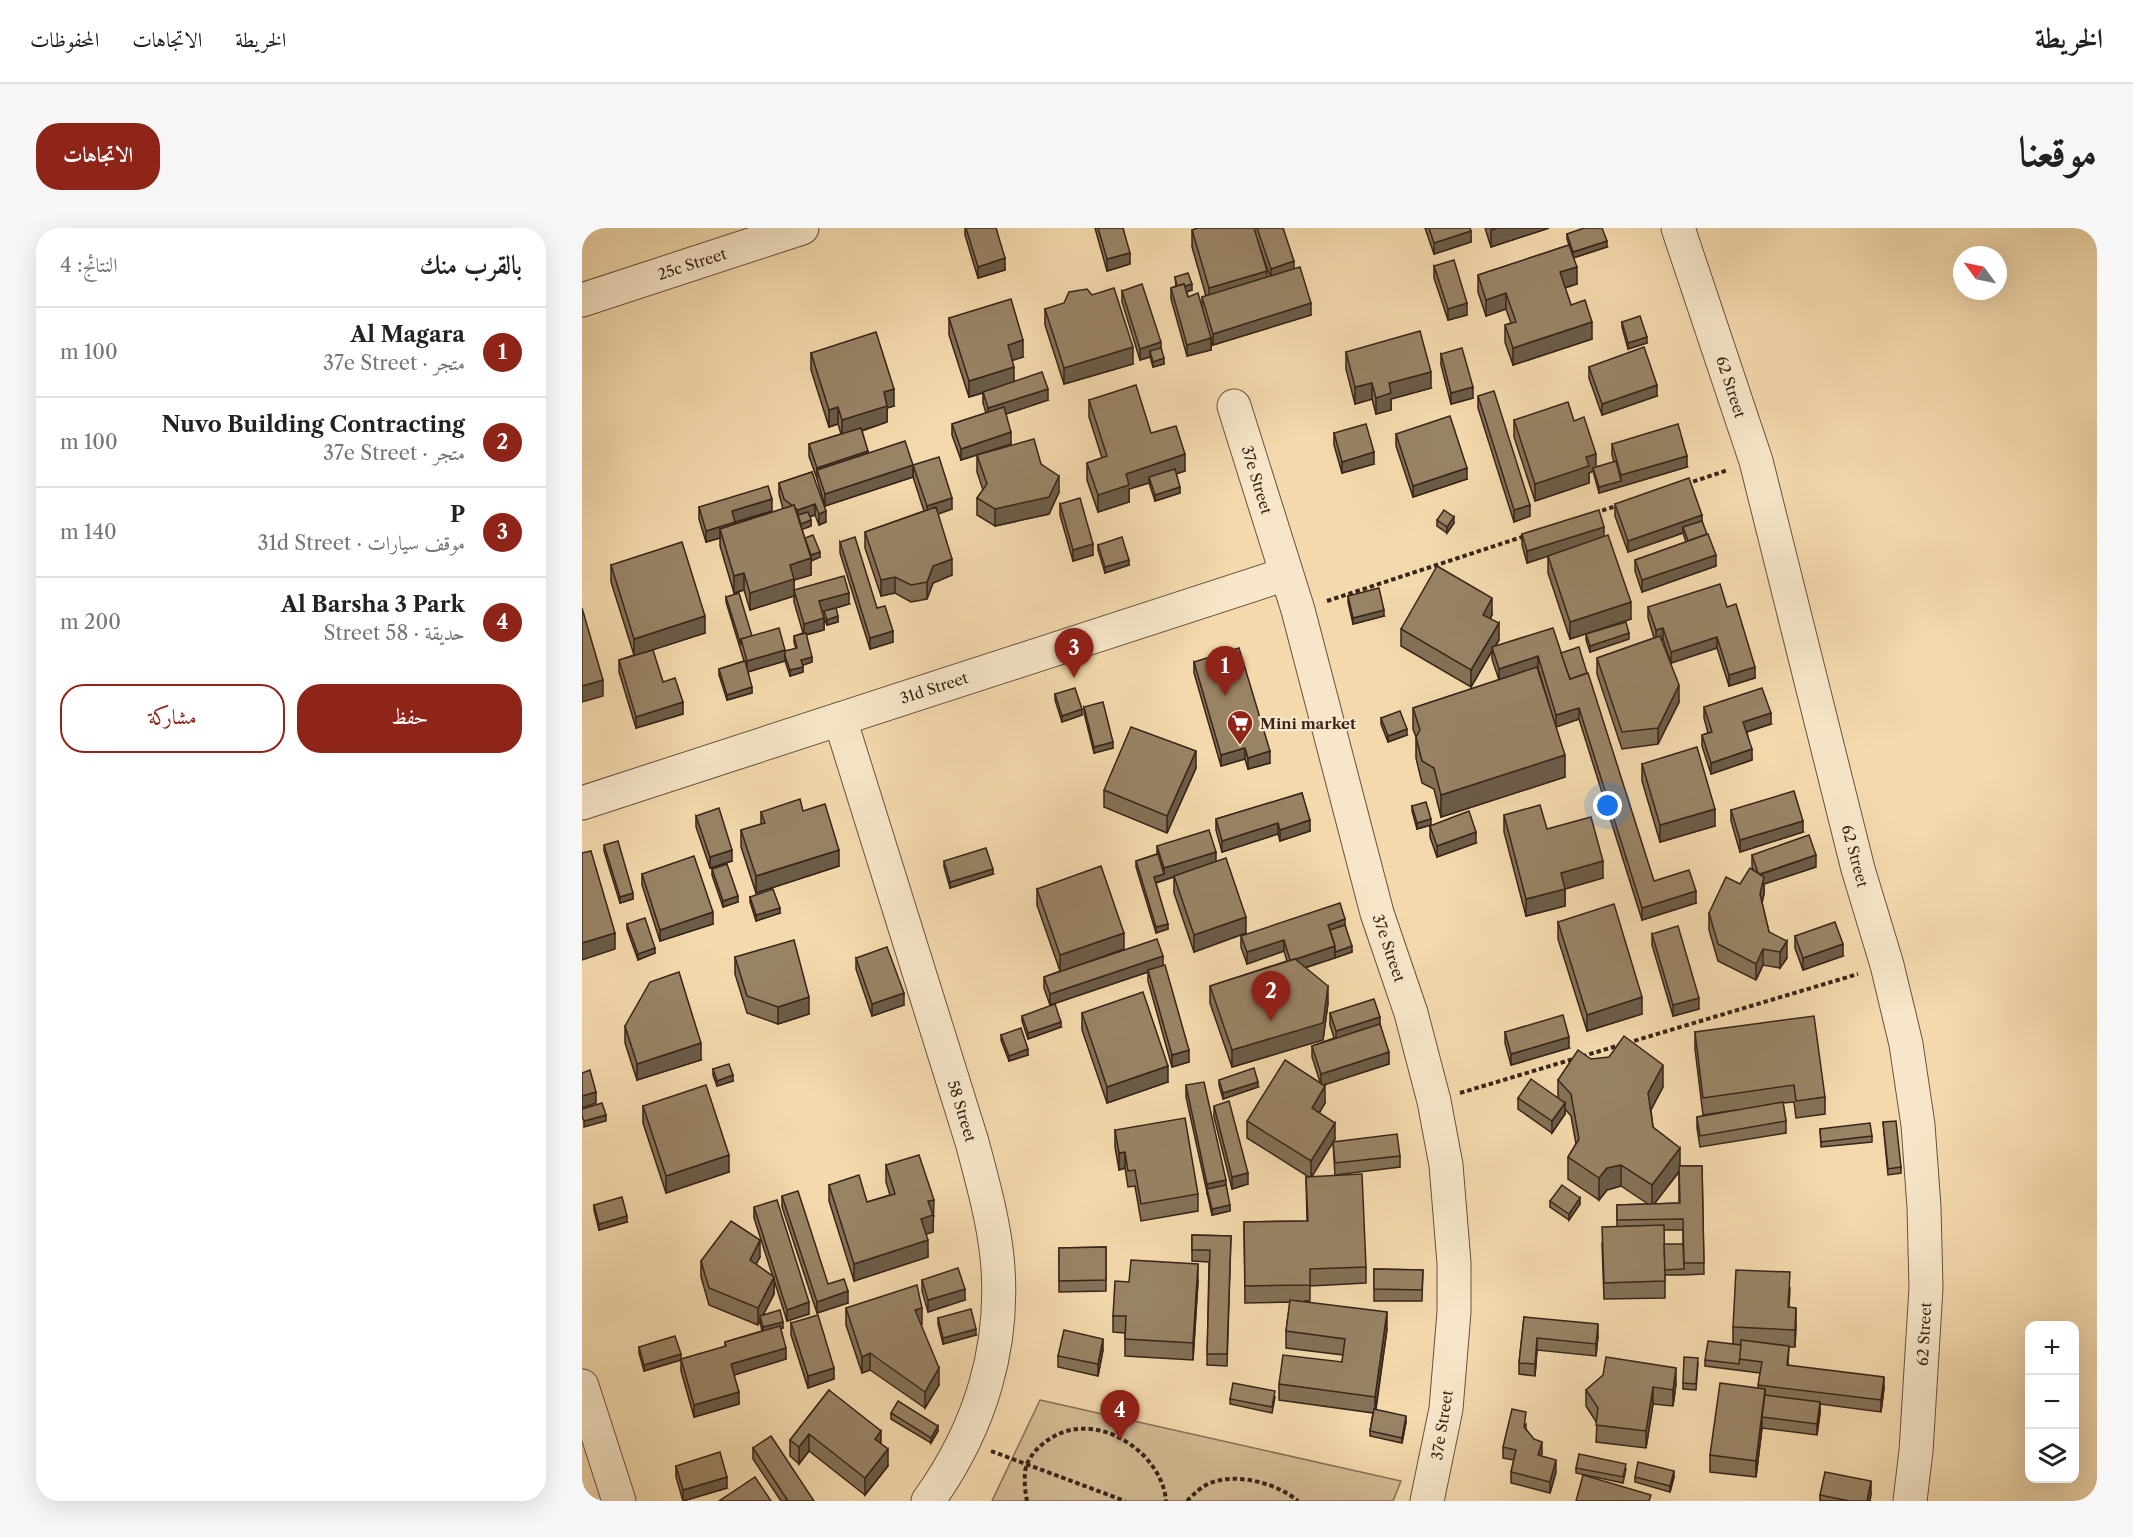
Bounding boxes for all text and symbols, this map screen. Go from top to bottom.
text: الخريطة [2035,21,2103,55]
text: المحفوظات [30,27,99,52]
text: الاتجاهات [132,27,202,52]
text: الخريطة [235,27,286,52]
button: الاتجاهات [36,123,160,190]
text: موقعنا [2019,125,2097,177]
street label: 25c Street [655,244,729,284]
north arrow [1953,246,2007,300]
text: بالقرب منك [419,249,522,281]
text: النتائج: 4 [60,253,118,277]
text: Al Magara [350,321,465,348]
text: 100 m [60,340,118,364]
text: 1 [498,340,507,364]
text: متجر · 37e Street [323,351,465,375]
street label: 62 Street [1712,354,1750,421]
text: Nuvo Building Contracting [162,411,465,438]
text: 100 m [60,430,118,454]
text: 2 [497,430,508,454]
text: متجر · 37e Street [323,441,465,465]
street label: 37e Street [1238,443,1277,517]
text: P [450,501,465,528]
text: 140 m [60,520,117,544]
text: 3 [497,520,508,544]
text: موقف سيارات · 31d Street [257,531,465,555]
text: Al Barsha 3 Park [281,591,465,618]
text: 200 m [60,610,121,634]
text: 4 [497,610,508,634]
text: حديقة · 58 Street [323,621,465,645]
pin: 3 [1054,628,1094,678]
pin: 1 [1206,646,1244,696]
street label: 31d Street [898,668,971,708]
button: مشاركة [60,684,285,753]
button: حفظ [297,684,522,753]
supermarket icon: Mini market [1225,708,1255,746]
place label: Mini market [1260,714,1356,733]
your location [1593,791,1622,820]
street label: 62 Street [1838,823,1873,890]
street label: 37e Street [1369,912,1410,985]
pin: 2 [1252,972,1290,1021]
street label: 58 Street [944,1078,981,1145]
street label: 62 Street [1913,1301,1935,1366]
map controls [2025,1321,2079,1483]
button: + [2025,1321,2079,1375]
button: − [2025,1375,2079,1429]
street label: 37e Street [1427,1388,1457,1461]
pin: 4 [1100,1390,1140,1440]
button: layers [2025,1429,2079,1483]

